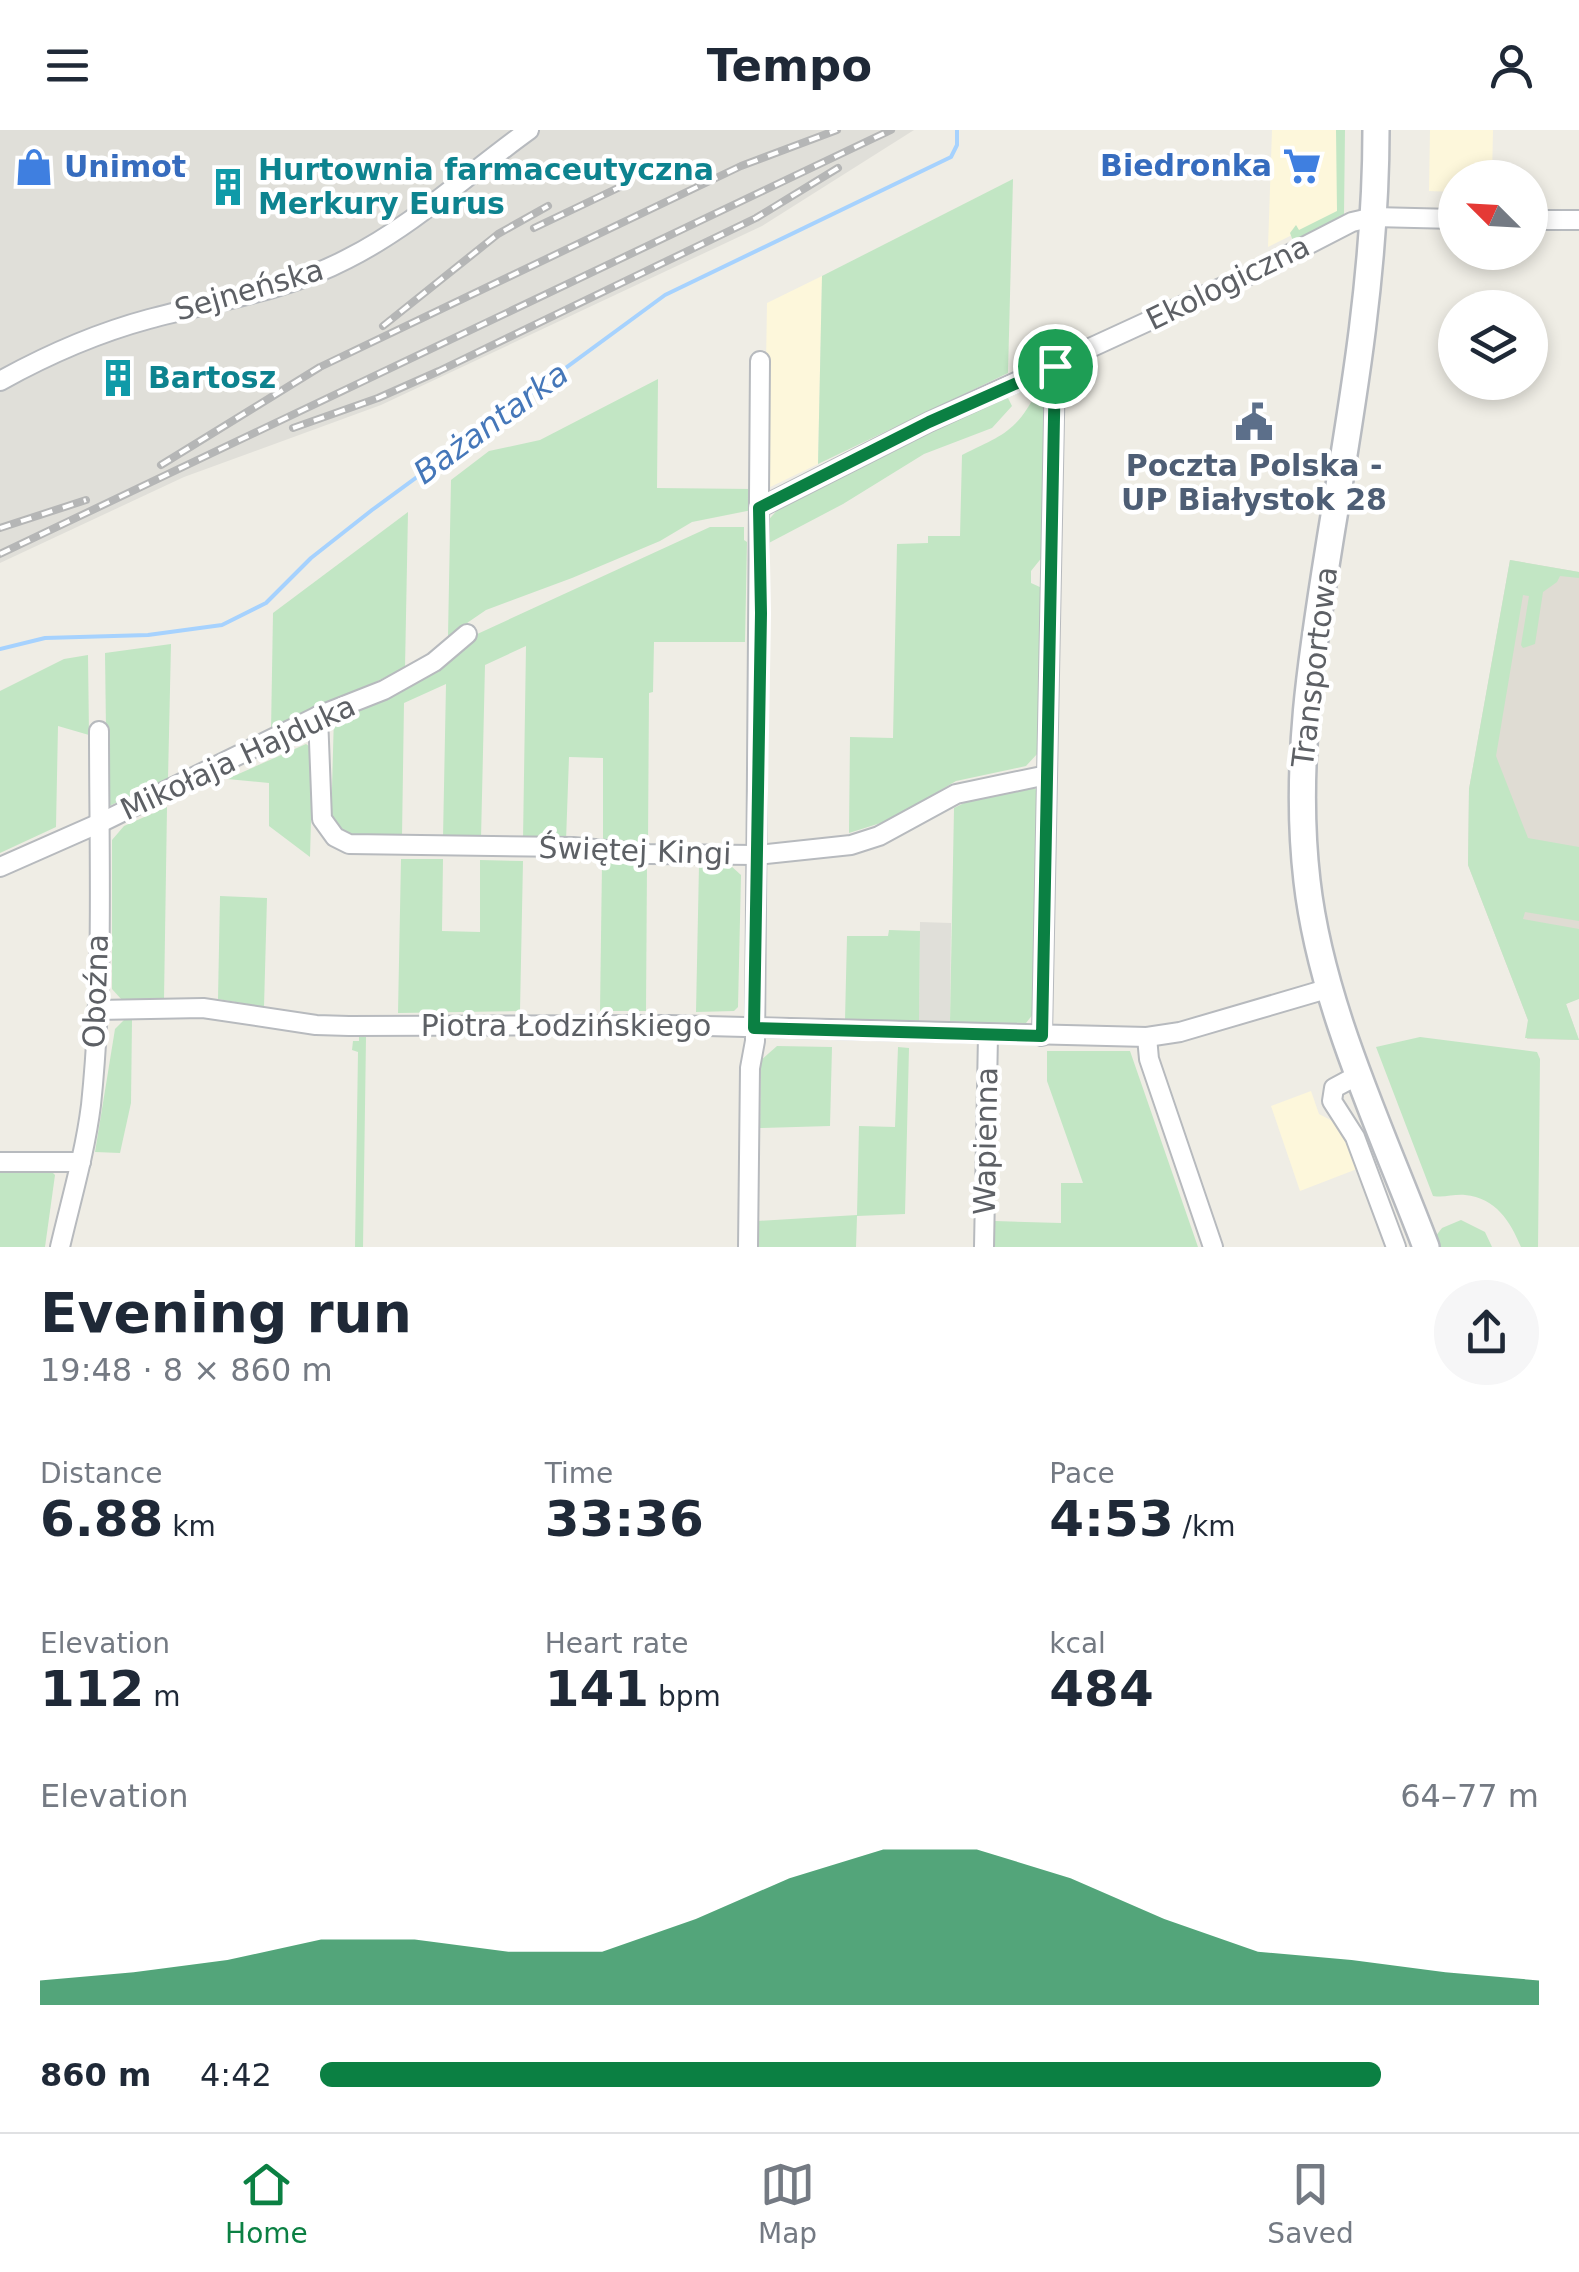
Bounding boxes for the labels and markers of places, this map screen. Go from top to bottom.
supermarket icon: Biedronka [1281,145,1323,187]
shop icon: Unimot [13,146,55,188]
place label: Biedronka [1100,148,1272,183]
place label: Unimot [64,149,186,184]
place label: Hurtownia farmaceutyczna Merkury Eurus [258,152,714,221]
building icon: Hurtownia farmaceutyczna Merkury Eurus [207,166,249,208]
pin [1013,324,1098,409]
building icon: Bartosz [97,357,139,399]
place label: Bartosz [148,360,276,395]
public building icon: Poczta Polska - UP Białystok 28 [1233,401,1275,443]
place label: Poczta Polska - UP Białystok 28 [1121,448,1387,517]

